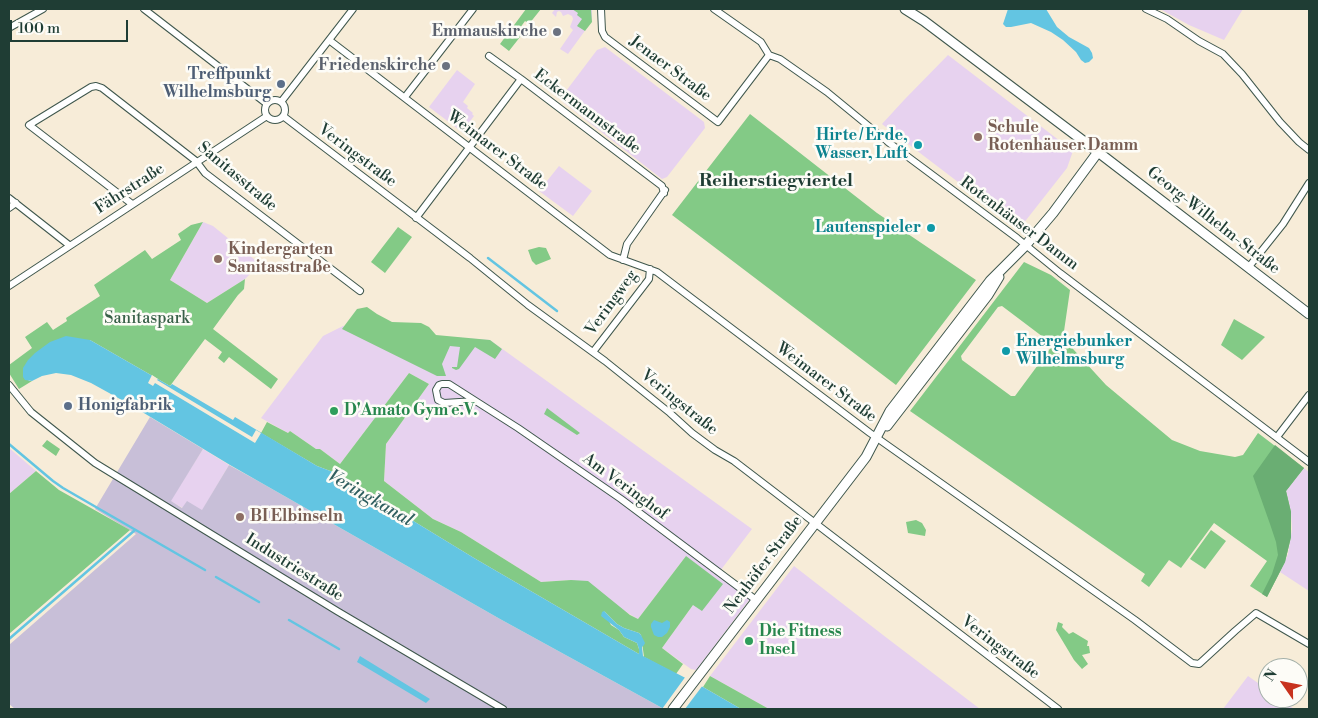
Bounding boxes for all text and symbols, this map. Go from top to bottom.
scale bar [12,10,130,42]
text: 100 m [18,19,60,38]
place label: Emmauskirche [432,22,547,42]
marker: Emmauskirche [551,26,563,38]
street label: Jenaer Straße [625,32,715,106]
place label: Friedenskirche [318,56,436,76]
marker: Friedenskirche [440,60,452,72]
place label: Treffpunkt Wilhelmsburg [163,65,271,103]
street label: Eckermannstraße [530,66,644,158]
marker: Treffpunkt Wilhelmsburg [275,78,287,90]
street label: Weimarer Straße [443,107,551,195]
place label: Schule Rotenhäuser Damm [988,118,1138,156]
street label: Veringstraße [314,120,400,192]
place label: Hirte / Erde, Wasser, Luft [815,126,908,164]
marker: Schule Rotenhäuser Damm [972,131,984,143]
street label: Sanitasstraße [193,138,281,216]
marker: Hirte / Erde, Wasser, Luft [912,139,924,151]
street label: Fährstraße [92,159,168,219]
street label: Georg-Wilhelm-Straße [1143,163,1283,279]
district label: Reiherstiegviertel [699,171,853,193]
street label: Rotenhäuser Damm [956,173,1082,275]
place label: Lautenspieler [815,218,921,238]
marker: Lautenspieler [925,222,937,234]
place label: Kindergarten Sanitasstraße [228,240,333,278]
marker: Kindergarten Sanitasstraße [212,253,224,265]
street label: Veringweg [582,267,642,339]
park label: Sanitaspark [104,309,190,329]
place label: Energiebunker Wilhelmsburg [1016,332,1132,370]
street label: Weimarer Straße [772,339,880,427]
marker: Energiebunker Wilhelmsburg [1000,345,1012,357]
street label: Veringstraße [637,366,721,440]
place label: Honigfabrik [78,396,172,416]
marker: Honigfabrik [62,400,74,412]
place label: D'Amato Gym e.V. [344,401,478,421]
marker: D'Amato Gym e.V. [328,405,340,417]
street label: Am Veringhof [579,450,671,524]
water label: Veringkanal [323,466,417,532]
place label: BI Elbinseln [250,507,343,527]
marker: BI Elbinseln [234,511,246,523]
street label: Neuhöfer Straße [721,512,807,618]
street label: Industriestraße [241,530,347,606]
street label: Veringstraße [957,612,1043,684]
place label: Die Fitness Insel [759,622,842,660]
marker: Die Fitness Insel [743,635,755,647]
north arrow [1258,658,1308,708]
text: N [1261,666,1282,685]

